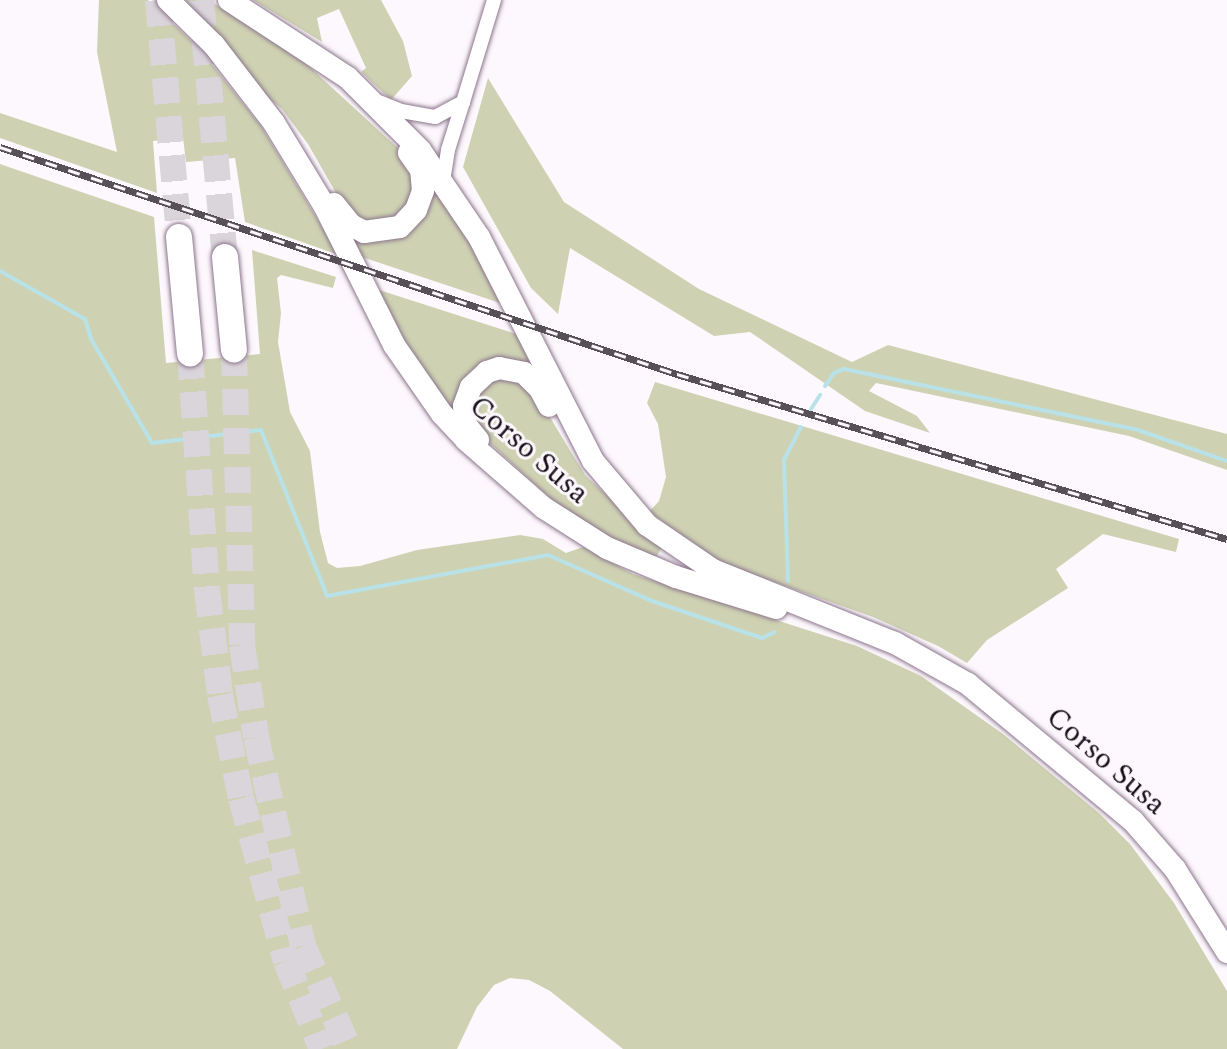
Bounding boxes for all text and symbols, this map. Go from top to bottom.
street label: Corso Susa [462,388,596,512]
street label: Corso Susa [1039,699,1173,823]

